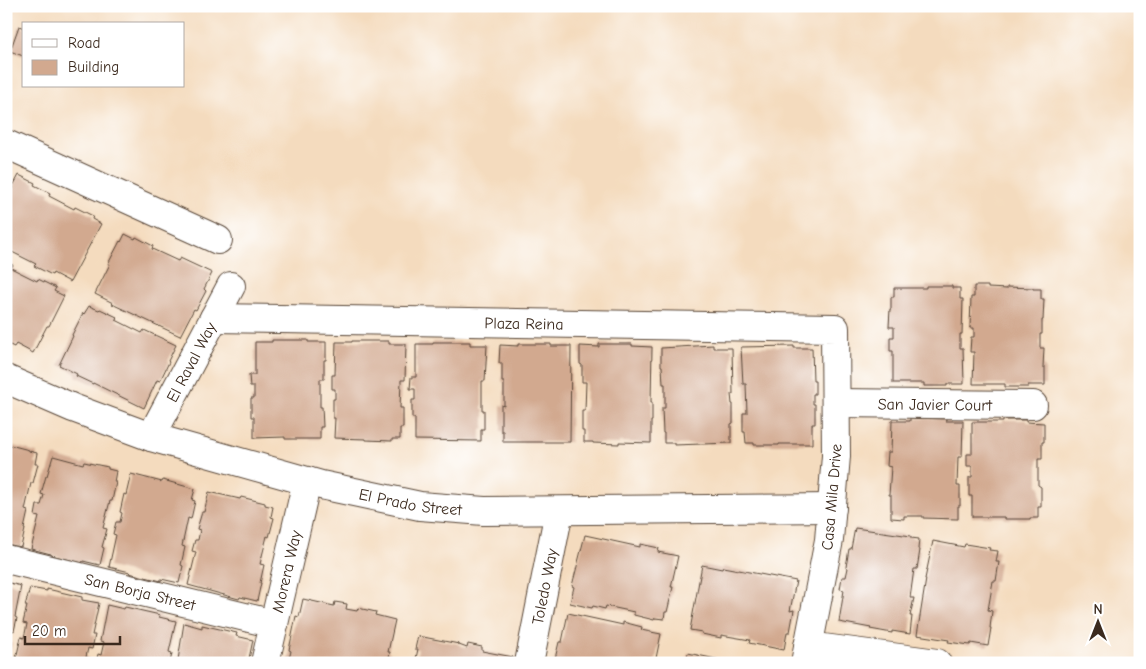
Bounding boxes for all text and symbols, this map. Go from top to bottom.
legend [22,22,185,88]
text: Road [68,34,100,52]
text: Building [68,58,119,76]
street label: Plaza Reina [484,314,564,334]
street label: El Raval Way [163,319,221,405]
street label: San Javier Court [878,395,993,415]
street label: Casa Mila Drive [818,443,846,551]
street label: El Prado Street [357,485,463,519]
street label: Morera Way [269,528,306,615]
street label: Toledo Way [529,546,562,626]
street label: San Borja Street [83,570,198,615]
north arrow [1074,596,1124,646]
text: N [1093,601,1103,618]
scale bar [25,614,120,646]
text: 20 m [32,622,66,640]

